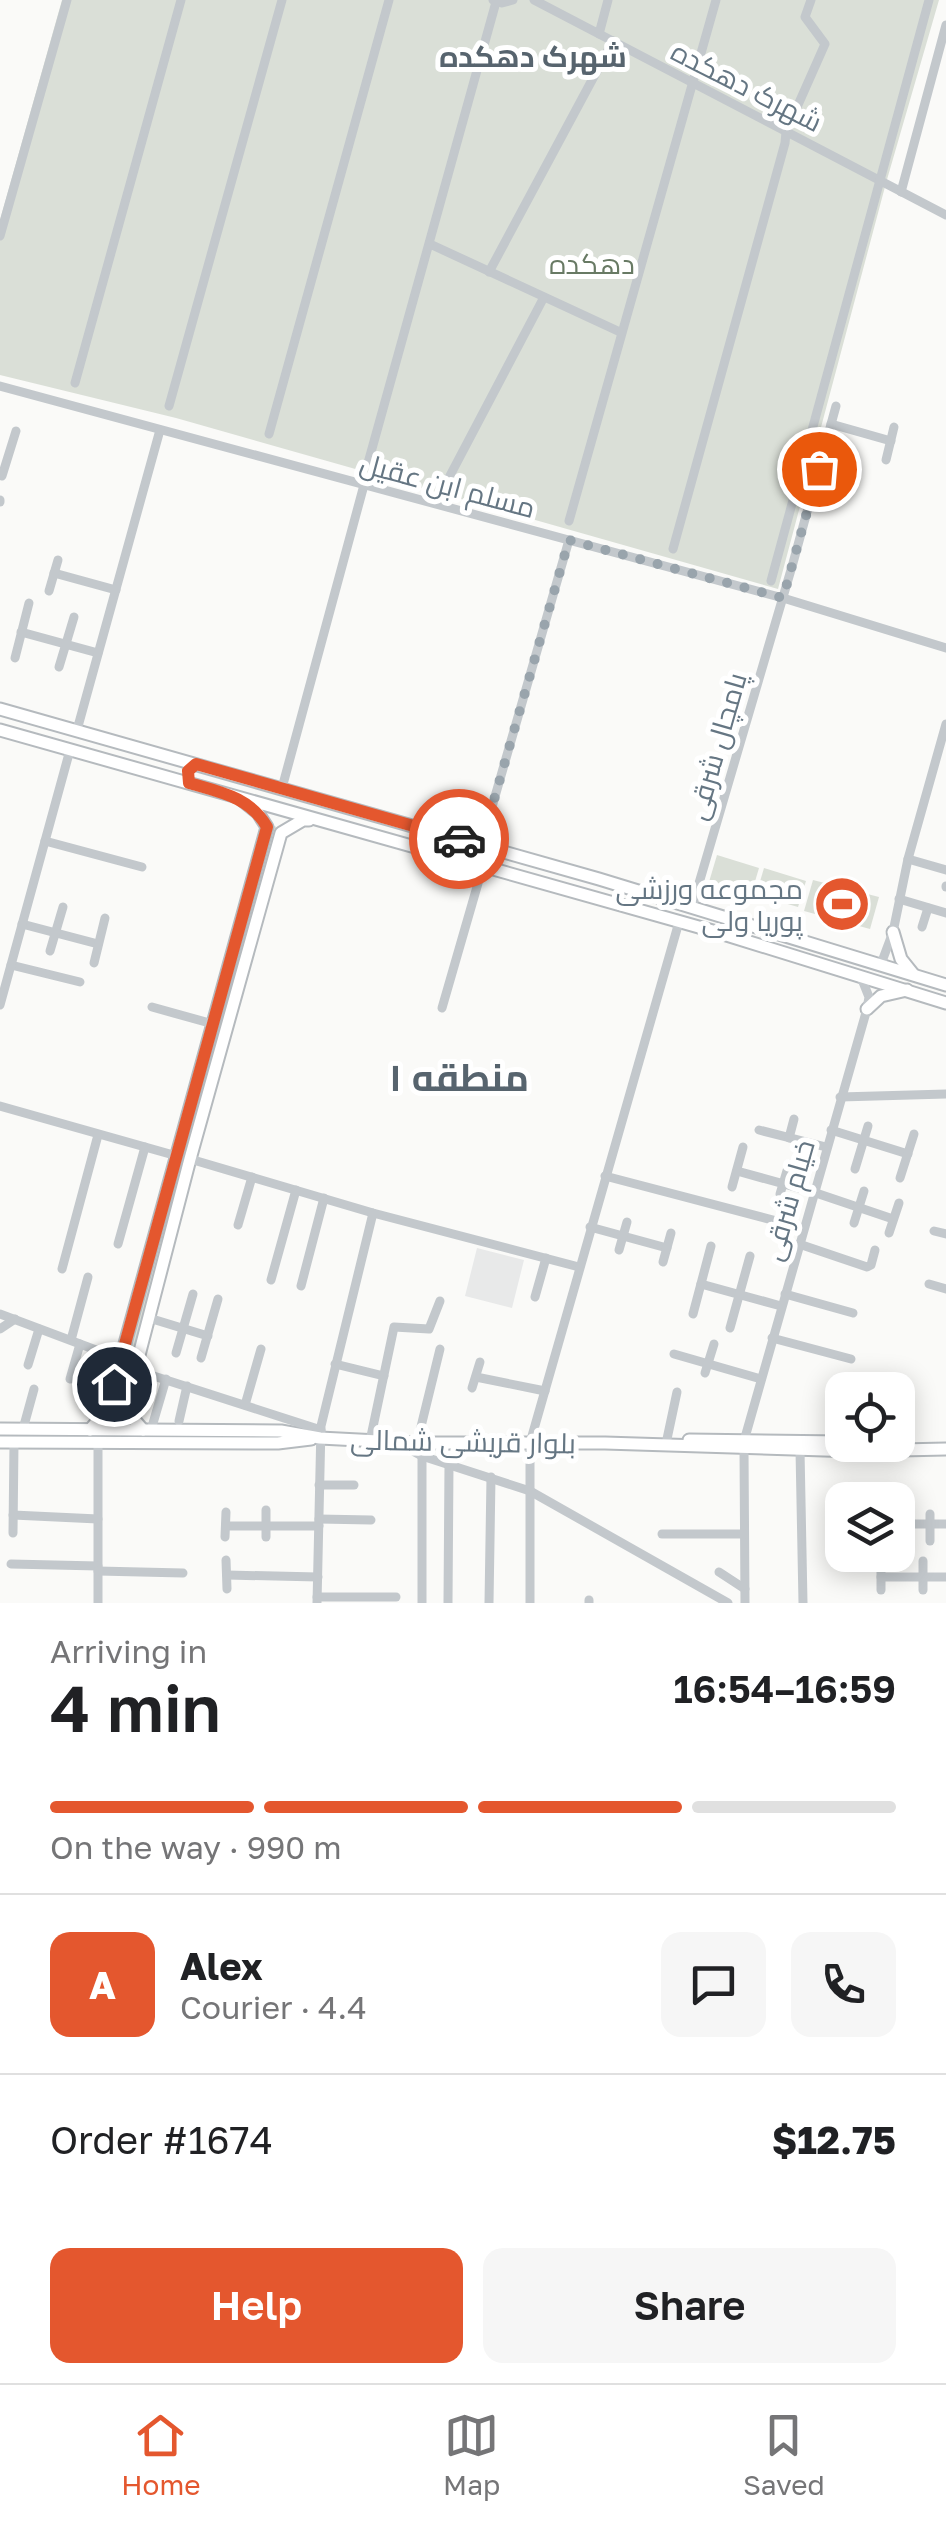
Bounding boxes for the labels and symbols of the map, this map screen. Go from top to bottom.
street label: شهرک دهکده [666,34,828,139]
district label: شهرک دهکده [439,38,627,75]
park label: دهکده [549,247,635,280]
pin [777,427,862,512]
street label: مسلم ابن عقیل [356,446,539,528]
street label: پامچال شرقی [679,668,756,824]
courier [409,789,509,889]
place label: مجموعه ورزشی پوریا ولی [615,872,804,940]
sports icon: مجموعه ورزشی پوریا ولی [812,874,872,934]
district label: منطقه ۱ [389,1054,529,1099]
street label: خیام شرقی [755,1136,825,1265]
pin [72,1342,157,1427]
street label: بلوار قریشی شمالی [350,1423,576,1460]

